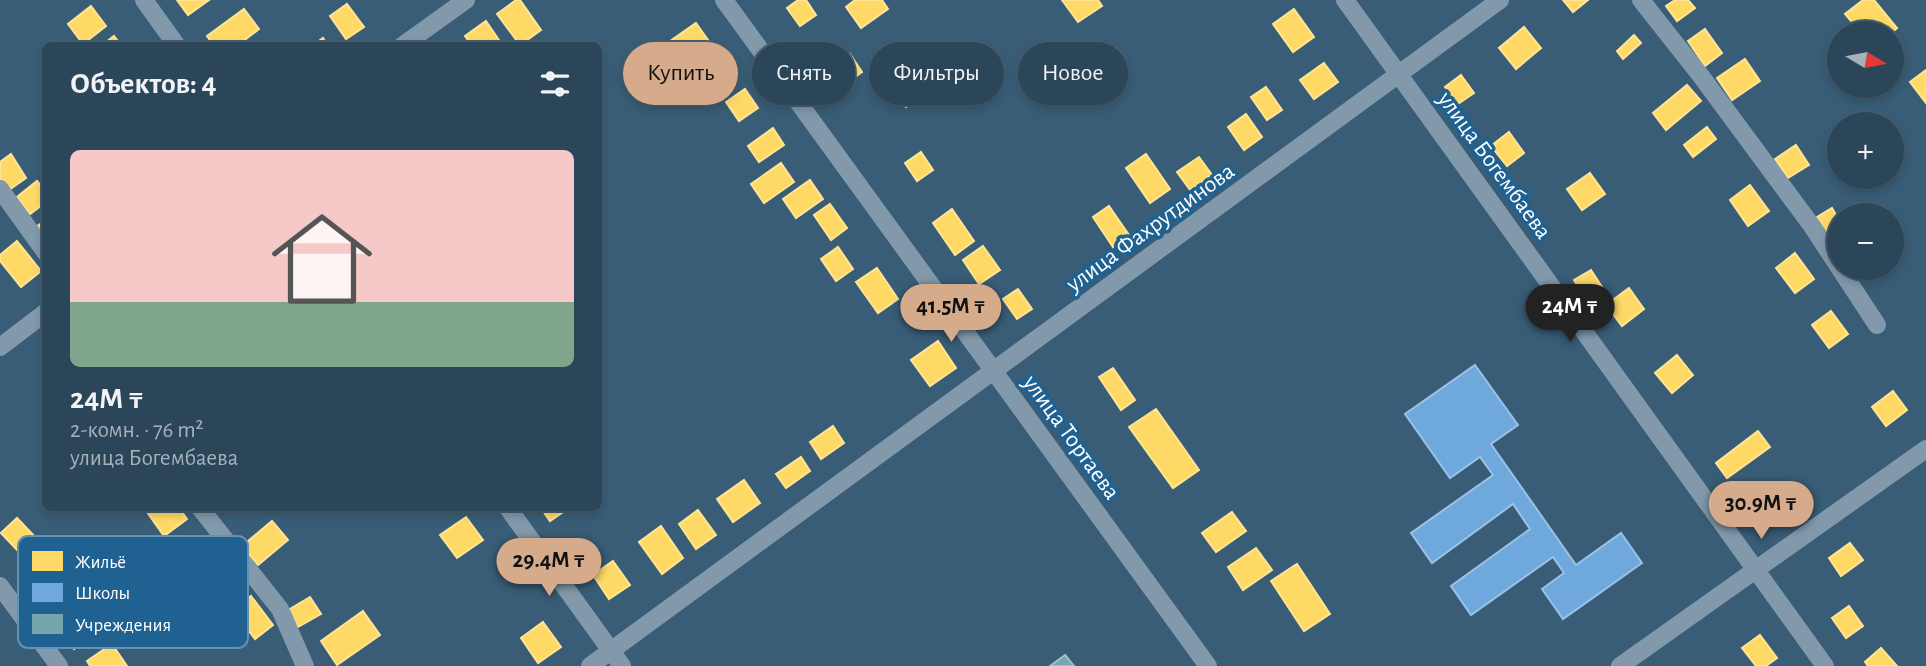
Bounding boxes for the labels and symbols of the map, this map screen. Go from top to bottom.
north arrow [1827,21,1904,98]
street label: улица Богембаева [1432,87,1556,244]
street label: улица Фахрутдинова [1061,159,1239,297]
pin: 41.5M ₸ [886,284,1016,344]
pin: 24M ₸ [1521,284,1619,344]
street label: улица Тортаева [1018,370,1124,504]
pin: 30.9M ₸ [1696,482,1826,541]
legend [18,536,248,648]
pin: 29.4M ₸ [484,538,614,598]
text: Жильё [75,553,126,572]
text: Школы [75,584,130,603]
text: Учреждения [75,616,171,635]

